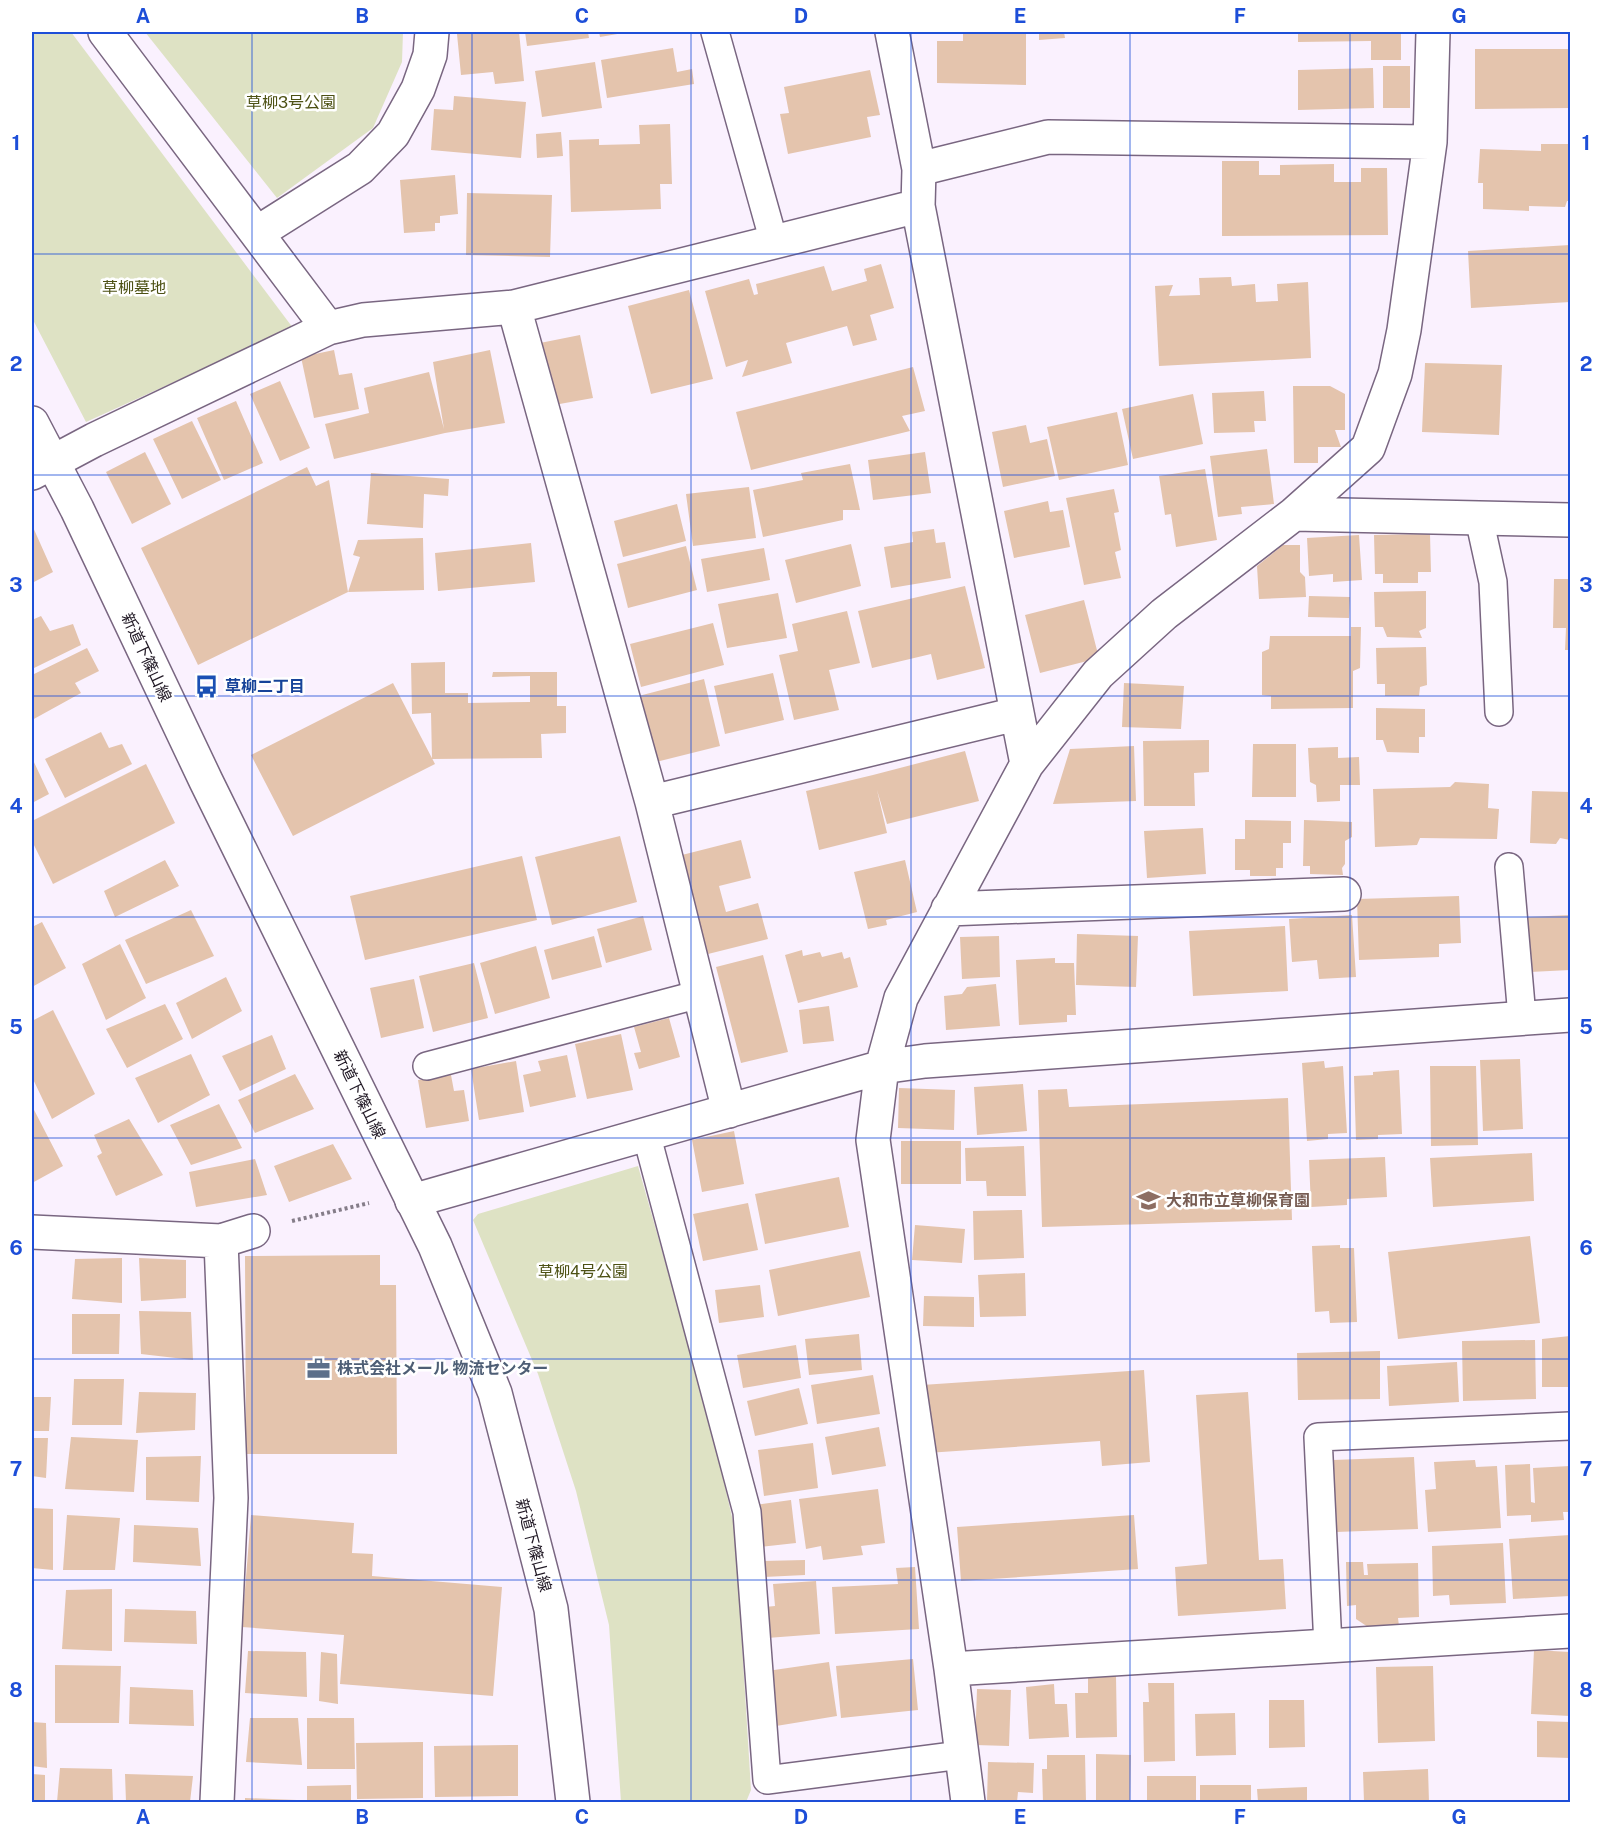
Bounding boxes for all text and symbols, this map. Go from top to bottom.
text: A [136,4,150,28]
text: B [355,4,369,28]
text: C [575,4,589,28]
text: D [794,4,808,28]
text: E [1014,4,1026,28]
text: F [1234,4,1246,28]
text: G [1451,4,1467,28]
park label: 草柳3号公園 [246,93,336,112]
text: 1 [12,131,20,155]
text: 1 [1582,131,1590,155]
park label: 草柳墓地 [102,278,166,297]
text: 2 [10,352,22,376]
text: 2 [1580,352,1592,376]
text: 3 [9,573,23,597]
text: 3 [1579,573,1593,597]
street label: 新道下篠山線 [118,610,175,705]
bus stop icon: 草柳二丁目 [194,673,220,699]
place label: 草柳二丁目 [225,677,305,696]
text: 4 [9,794,23,818]
text: 4 [1579,794,1593,818]
text: 5 [9,1015,23,1039]
text: 5 [1579,1015,1593,1039]
street label: 新道下篠山線 [330,1047,389,1142]
school or university icon: 大和市立草柳保育園 [1135,1187,1161,1213]
place label: 大和市立草柳保育園 [1166,1191,1310,1210]
text: 6 [9,1236,23,1260]
text: 6 [1579,1236,1593,1260]
park label: 草柳4号公園 [538,1262,628,1281]
office icon: 株式会社メール 物流センター [306,1355,332,1381]
place label: 株式会社メール 物流センター [337,1359,549,1378]
text: 7 [10,1457,22,1481]
text: 7 [1580,1457,1592,1481]
street label: 新道下篠山線 [512,1496,555,1594]
text: 8 [9,1678,23,1702]
text: 8 [1579,1678,1593,1702]
text: A [136,1805,150,1829]
text: B [355,1805,369,1829]
text: C [575,1805,589,1829]
text: D [794,1805,808,1829]
text: E [1014,1805,1026,1829]
text: F [1234,1805,1246,1829]
text: G [1451,1805,1467,1829]

